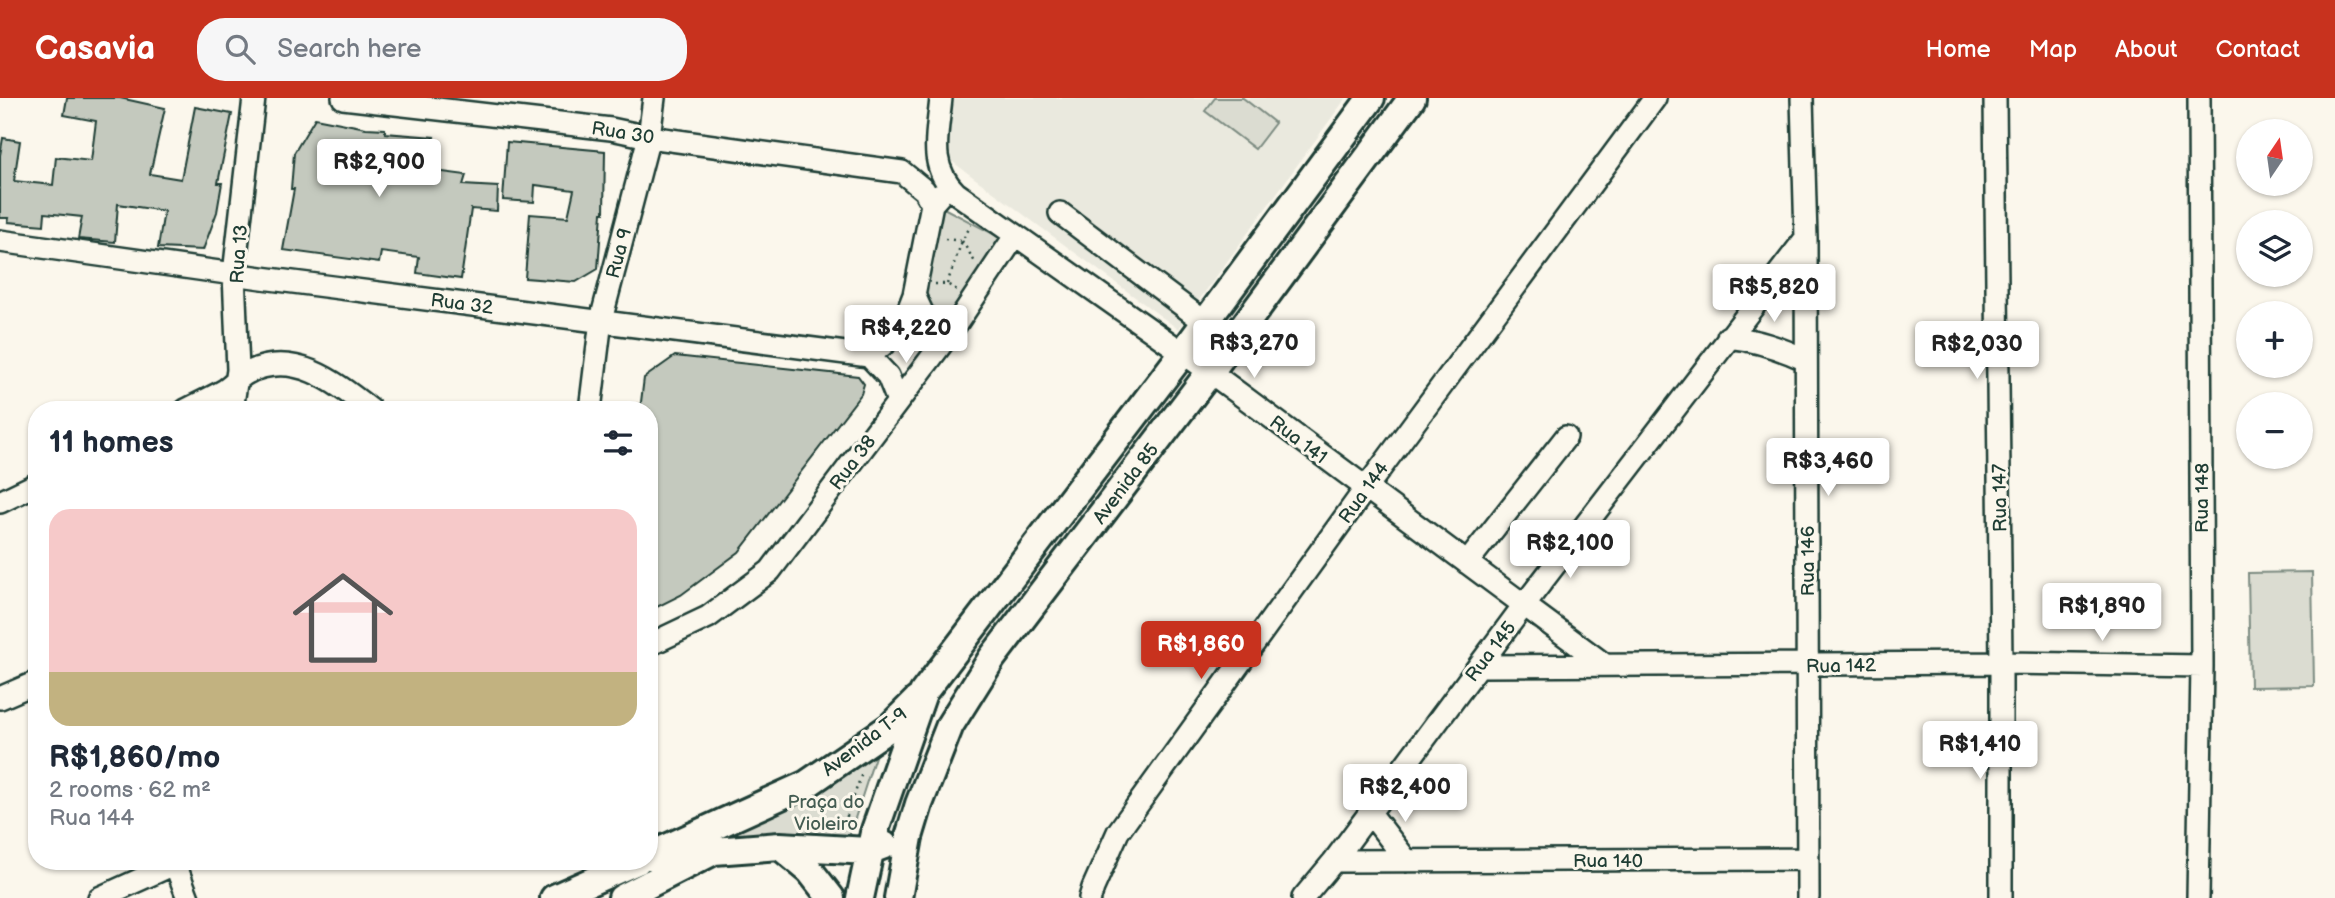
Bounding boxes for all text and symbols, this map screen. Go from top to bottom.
search box [197,18,687,81]
text: Casavia [35,29,155,69]
icon: search [221,30,259,68]
text: Search here [277,34,421,65]
text: Home [1926,35,1991,64]
text: Map [2029,35,2077,64]
text: About [2115,35,2177,64]
text: Contact [2215,35,2300,64]
street label: Rua 30 [590,117,656,150]
north arrow [2236,119,2314,196]
map controls [2236,119,2313,469]
pin: R$2,900 [314,140,444,199]
text: R$2,900 [333,148,425,176]
button: layers [2236,210,2313,287]
street label: Rua 13 [226,224,253,284]
street label: Rua 9 [602,226,637,281]
pin: R$5,820 [1709,264,1839,324]
text: R$5,820 [1729,273,1819,301]
street label: Rua 32 [429,289,495,320]
button: + [2236,301,2313,378]
pin: R$4,220 [841,306,971,365]
text: R$4,220 [860,314,952,342]
pin: R$3,270 [1189,320,1319,380]
pin: R$2,030 [1912,322,2042,381]
text: R$3,270 [1209,329,1299,357]
text: R$2,030 [1931,330,2023,358]
button: − [2236,392,2313,469]
street label: Rua 141 [1265,411,1331,469]
icon: filters [599,424,637,462]
text: 11 homes [49,425,173,461]
street label: Rua 38 [825,431,881,495]
pin: R$3,460 [1763,438,1893,498]
street label: Avenida 85 [1088,439,1164,529]
text: R$3,460 [1782,447,1874,475]
street label: Rua 144 [1334,457,1394,528]
street label: Rua 147 [1988,463,2013,532]
street label: Rua 148 [2191,463,2214,533]
pin: R$2,100 [1505,520,1635,580]
street label: Rua 146 [1797,526,1820,596]
text: R$2,100 [1526,529,1614,557]
icon: home [280,555,406,681]
pin: R$1,890 [2037,584,2167,643]
text: R$1,890 [2058,592,2146,620]
street label: Rua 145 [1461,617,1521,687]
pin: R$1,860 [1136,622,1266,681]
text: R$1,860 [1157,630,1245,658]
street label: Rua 142 [1806,654,1877,679]
street label: Avenida T-9 [818,703,912,782]
pin: R$1,410 [1915,722,2045,781]
text: R$1,410 [1939,730,2021,758]
text: R$1,860/mo [49,740,220,776]
pin: R$2,400 [1340,764,1470,824]
text: R$2,400 [1359,773,1451,801]
text: 2 rooms · 62 m² [49,776,211,804]
park label: Praça do Violeiro [788,791,864,836]
text: Rua 144 [49,804,134,832]
street label: Rua 140 [1573,850,1643,873]

